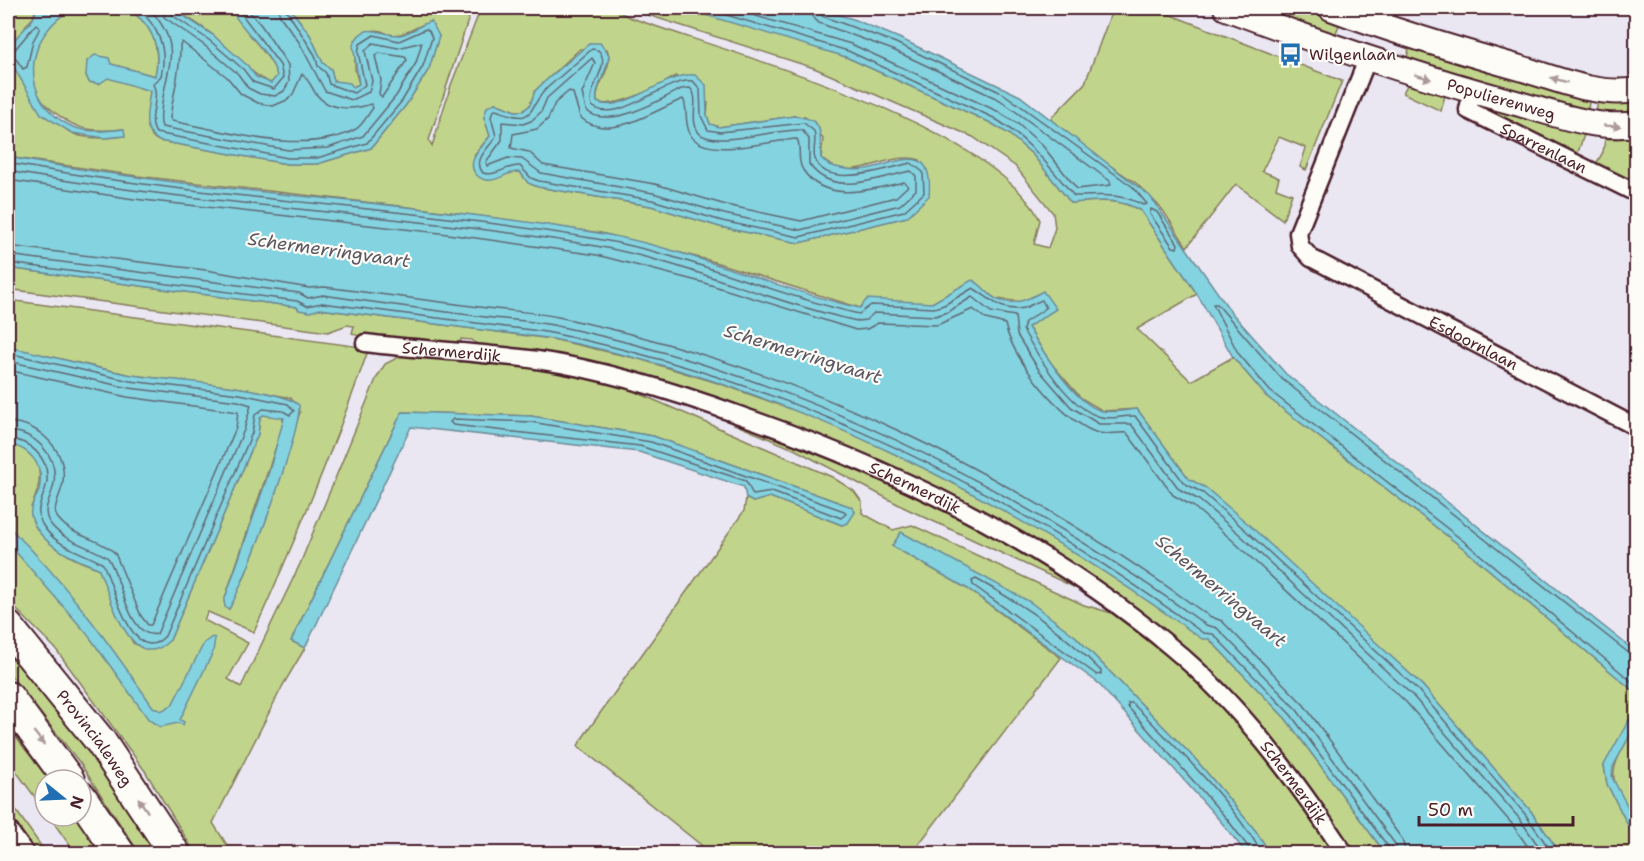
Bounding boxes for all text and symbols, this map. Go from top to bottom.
bus stop icon: Wilgenlaan [1278,41,1304,67]
place label: Wilgenlaan [1309,44,1396,65]
one-way arrow [1415,73,1433,82]
street label: Populierenweg [1444,74,1558,125]
one-way arrow [1550,74,1568,84]
street label: Sparrenlaan [1497,118,1591,178]
one-way arrow [1602,121,1621,130]
water label: Schermerringvaart [246,227,412,273]
street label: Esdoornlaan [1425,311,1522,375]
water label: Schermerringvaart [721,319,885,389]
street label: Schermerdijk [401,337,502,367]
street label: Schermerdijk [866,457,964,518]
water label: Schermerringvaart [1151,529,1291,653]
street label: Provincialeweg [52,685,137,791]
one-way arrow [33,730,46,746]
street label: Schermerdijk [1256,736,1332,829]
north arrow [33,768,93,828]
scale bar [1419,789,1574,827]
text: N [65,793,89,812]
one-way arrow [137,797,149,813]
text: 50 m [1428,798,1473,822]

